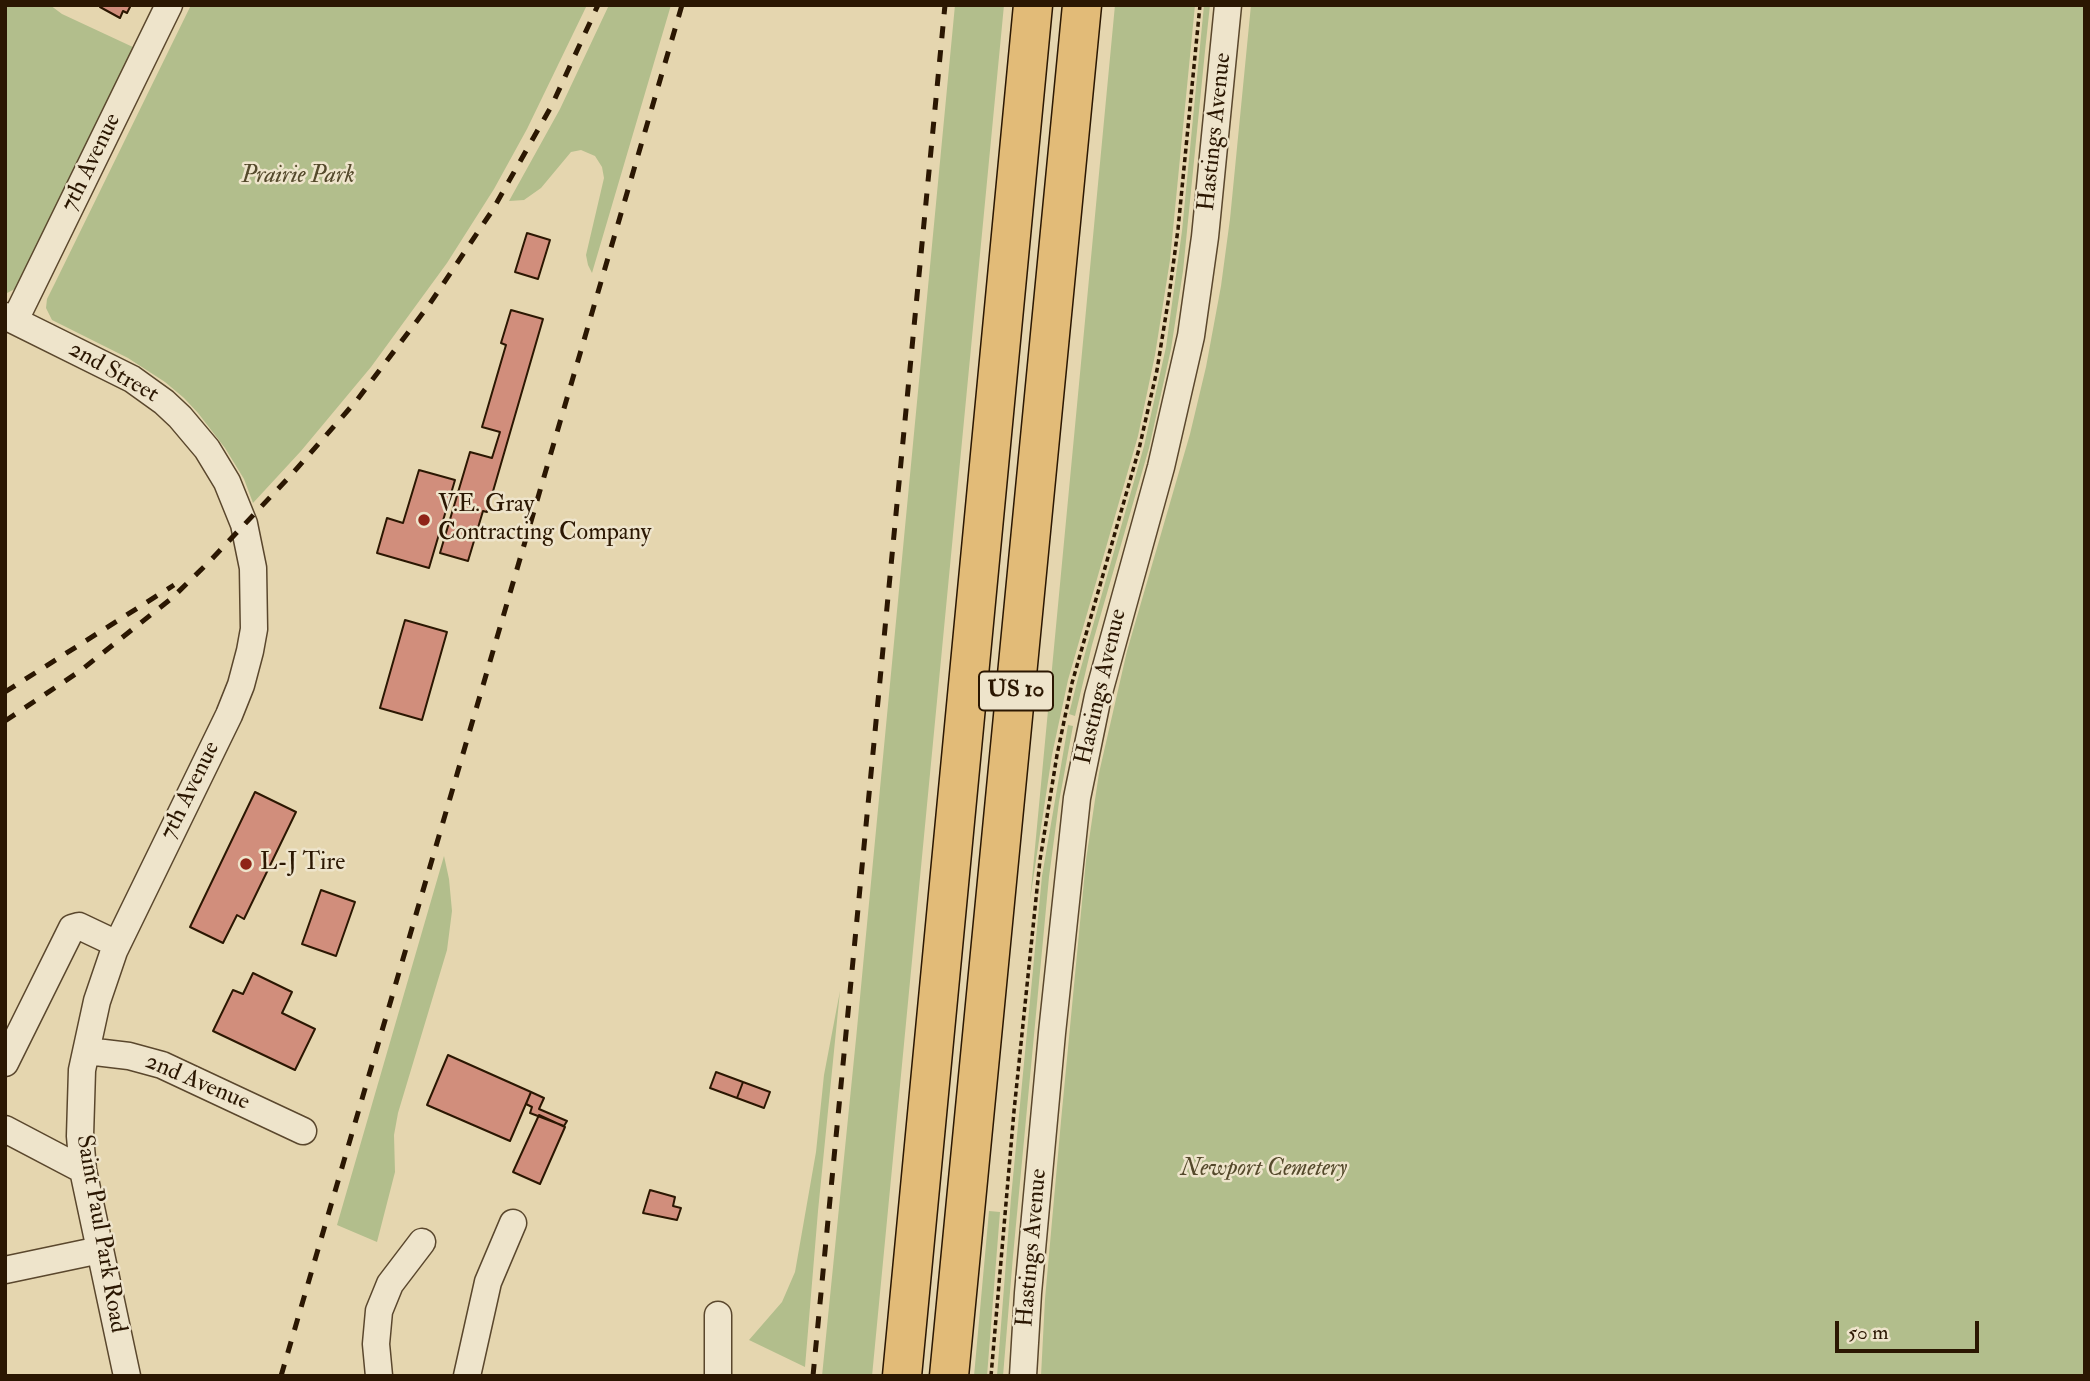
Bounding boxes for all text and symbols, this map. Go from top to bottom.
street label: Hastings Avenue [1193,51,1239,213]
street label: 7th Avenue [56,109,128,217]
park label: Prairie Park [241,163,355,191]
street label: 2nd Street [63,336,163,410]
place label: V.E. Gray Contracting Company [438,492,651,548]
marker: V.E. Gray Contracting Company [416,512,432,528]
street label: Hastings Avenue [1070,606,1134,768]
road number: US 10 [979,671,1053,710]
street label: 7th Avenue [155,737,227,845]
place label: L-J Tire [260,850,345,878]
marker: L-J Tire [238,856,254,872]
street label: 2nd Avenue [140,1048,254,1118]
street label: Saint Paul Park Road [68,1133,132,1335]
park label: Newport Cemetery [1181,1156,1347,1184]
street label: Hastings Avenue [1012,1168,1054,1328]
scale bar [1838,1308,1982,1352]
text: 50 m [1848,1319,1889,1346]

